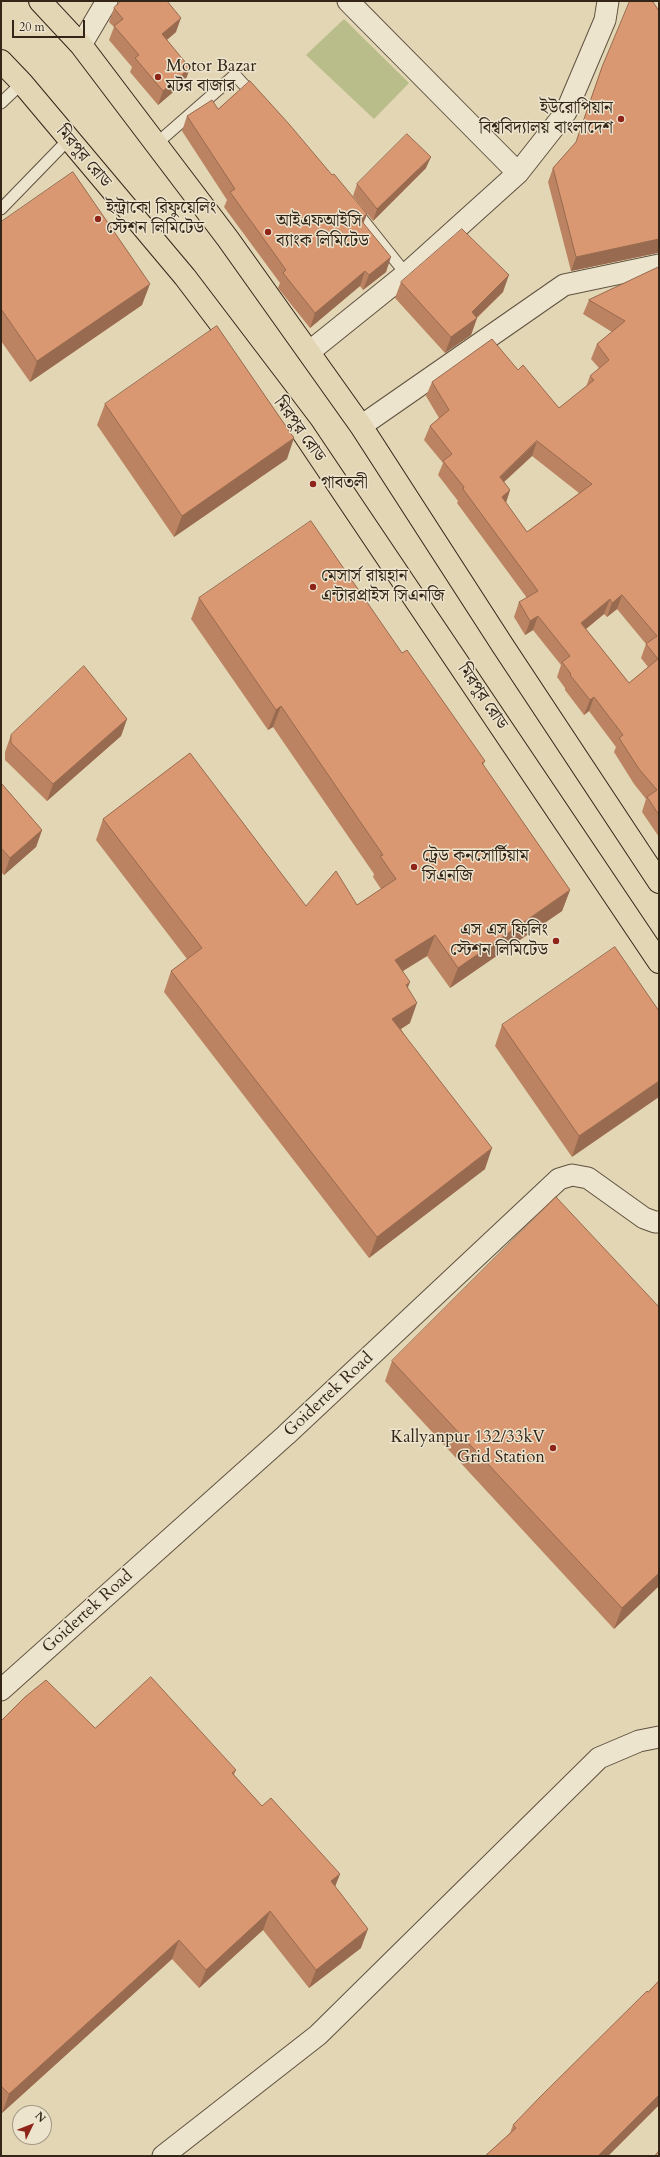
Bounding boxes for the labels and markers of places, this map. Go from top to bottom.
place label: Motor Bazar মটর বাজার [166,57,257,97]
marker: Motor Bazar মটর বাজার [153,72,163,82]
place label: ইউরোপিয়ান বিশ্ববিদ্যালয় বাংলাদেশ [479,99,613,139]
marker: ইউরোপিয়ান বিশ্ববিদ্যালয় বাংলাদেশ [616,114,626,124]
place label: ইন্ট্রাকো রিফুয়েলিং স্টেশন লিমিটেড [106,199,216,239]
place label: আইএফআইসি ব্যাংক লিমিটেড [276,212,369,252]
marker: ইন্ট্রাকো রিফুয়েলিং স্টেশন লিমিটেড [93,214,103,224]
marker: আইএফআইসি ব্যাংক লিমিটেড [263,227,273,237]
place label: গাবতলী [321,474,368,494]
marker: গাবতলী [308,479,318,489]
place label: মেসার্স রায়হান এন্টারপ্রাইস সিএনজি [321,567,445,607]
marker: মেসার্স রায়হান এন্টারপ্রাইস সিএনজি [308,582,318,592]
place label: ট্রেড কনসোর্টিয়াম সিএনজি [422,847,529,887]
marker: ট্রেড কনসোর্টিয়াম সিএনজি [409,862,419,872]
place label: এস এস ফিলিং স্টেশন লিমিটেড [450,921,548,961]
marker: এস এস ফিলিং স্টেশন লিমিটেড [551,936,561,946]
place label: Kallyanpur 132/33kV Grid Station [391,1428,545,1468]
marker: Kallyanpur 132/33kV Grid Station [548,1443,558,1453]

